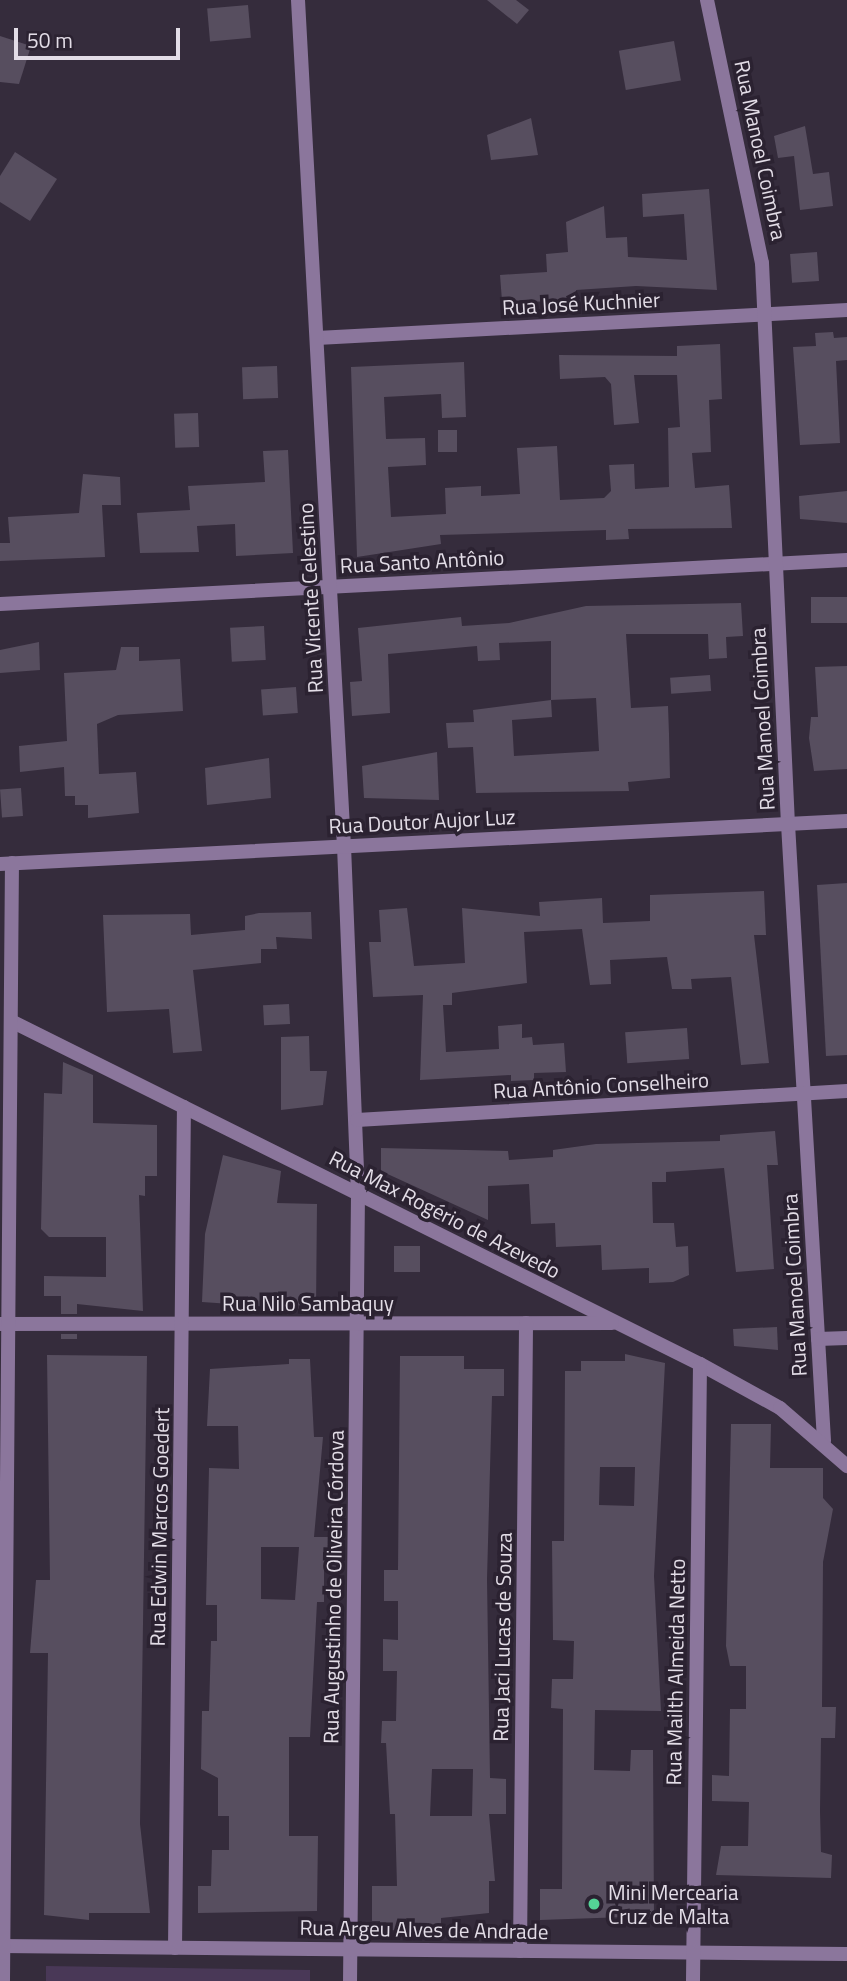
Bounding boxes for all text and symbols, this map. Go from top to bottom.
scale bar [18,14,184,58]
text: 50 m [27,24,73,56]
street label: Rua Manoel Coimbra [730,58,792,242]
street label: Rua José Kuchnier [501,286,661,320]
street label: Rua Vicente Celestino [292,502,328,694]
street label: Rua Santo Antônio [339,544,505,578]
street label: Rua Manoel Coimbra [745,627,779,811]
street label: Rua Doutor Aujor Luz [328,804,516,838]
street label: Rua Antônio Conselheiro [492,1067,710,1103]
street label: Rua Max Rogério de Azevedo [325,1145,565,1283]
street label: Rua Manoel Coimbra [777,1193,811,1377]
street label: Rua Nilo Sambaquy [222,1290,394,1316]
street label: Rua Edwin Marcos Goedert [144,1407,174,1647]
street label: Rua Augustinho de Oliveira Córdova [318,1430,348,1744]
street label: Rua Jaci Lucas de Souza [488,1532,516,1742]
street label: Rua Mailth Almeida Netto [660,1558,690,1786]
place label: Mini Mercearia Cruz de Malta [608,1879,738,1929]
marker: Mini Mercearia Cruz de Malta [586,1896,602,1912]
street label: Rua Argeu Alves de Andrade [299,1914,549,1944]

